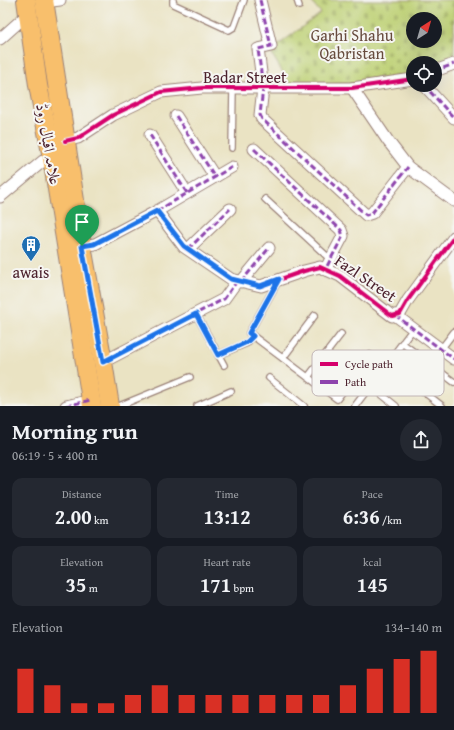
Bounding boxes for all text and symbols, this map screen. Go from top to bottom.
north arrow [406,12,442,48]
map controls [406,12,442,92]
park label: Garhi Shahu Qabristan [311,23,394,65]
button: locate [406,56,442,92]
street label: Badar Street [203,65,287,89]
street label: علامہ اقبال روڈ [30,101,68,187]
pin [65,205,99,246]
icon: arrive [71,211,93,233]
building icon: awais [20,234,42,262]
street label: Fazl Street [330,248,402,308]
place label: awais [13,260,49,284]
legend [312,350,444,396]
text: Cycle path [345,356,394,372]
text: Path [345,374,367,390]
text: Morning run [12,415,138,447]
button: share [400,419,442,461]
text: 06:19 · 5 × 400 m [12,446,98,465]
text: Distance [62,486,101,502]
text: Time [215,486,239,502]
text: Pace [362,486,383,502]
text: 2.00 [55,502,92,531]
text: 13:12 [203,502,251,531]
text: 6:36 [343,502,380,531]
text: km [92,512,109,528]
text: /km [380,512,402,528]
text: Elevation [60,554,103,570]
text: Heart rate [203,554,251,570]
text: kcal [363,554,382,570]
text: 35 [66,570,86,599]
text: 171 [200,570,231,599]
text: 145 [357,570,388,599]
text: m [86,580,98,596]
text: bpm [231,580,254,596]
text: Elevation [12,618,63,637]
text: 134–140 m [385,618,442,637]

